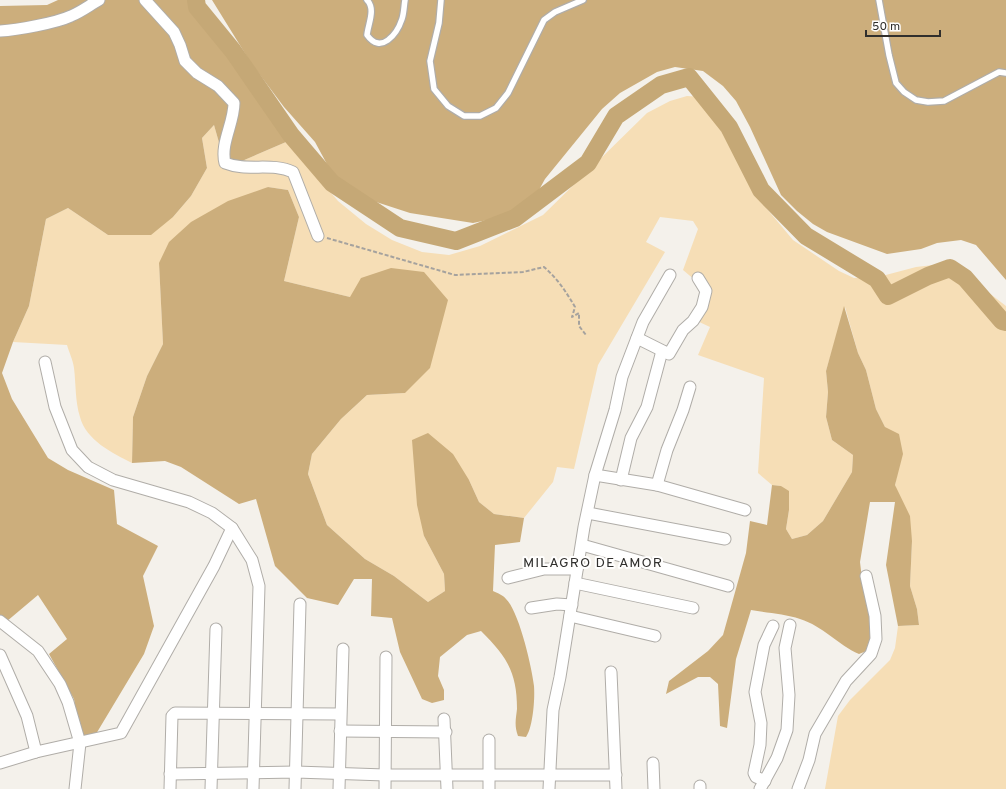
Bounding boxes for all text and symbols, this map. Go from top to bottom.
scale bar [866,12,940,38]
text: 50 m [872,19,900,35]
district label: MILAGRO DE AMOR [523,555,663,572]

